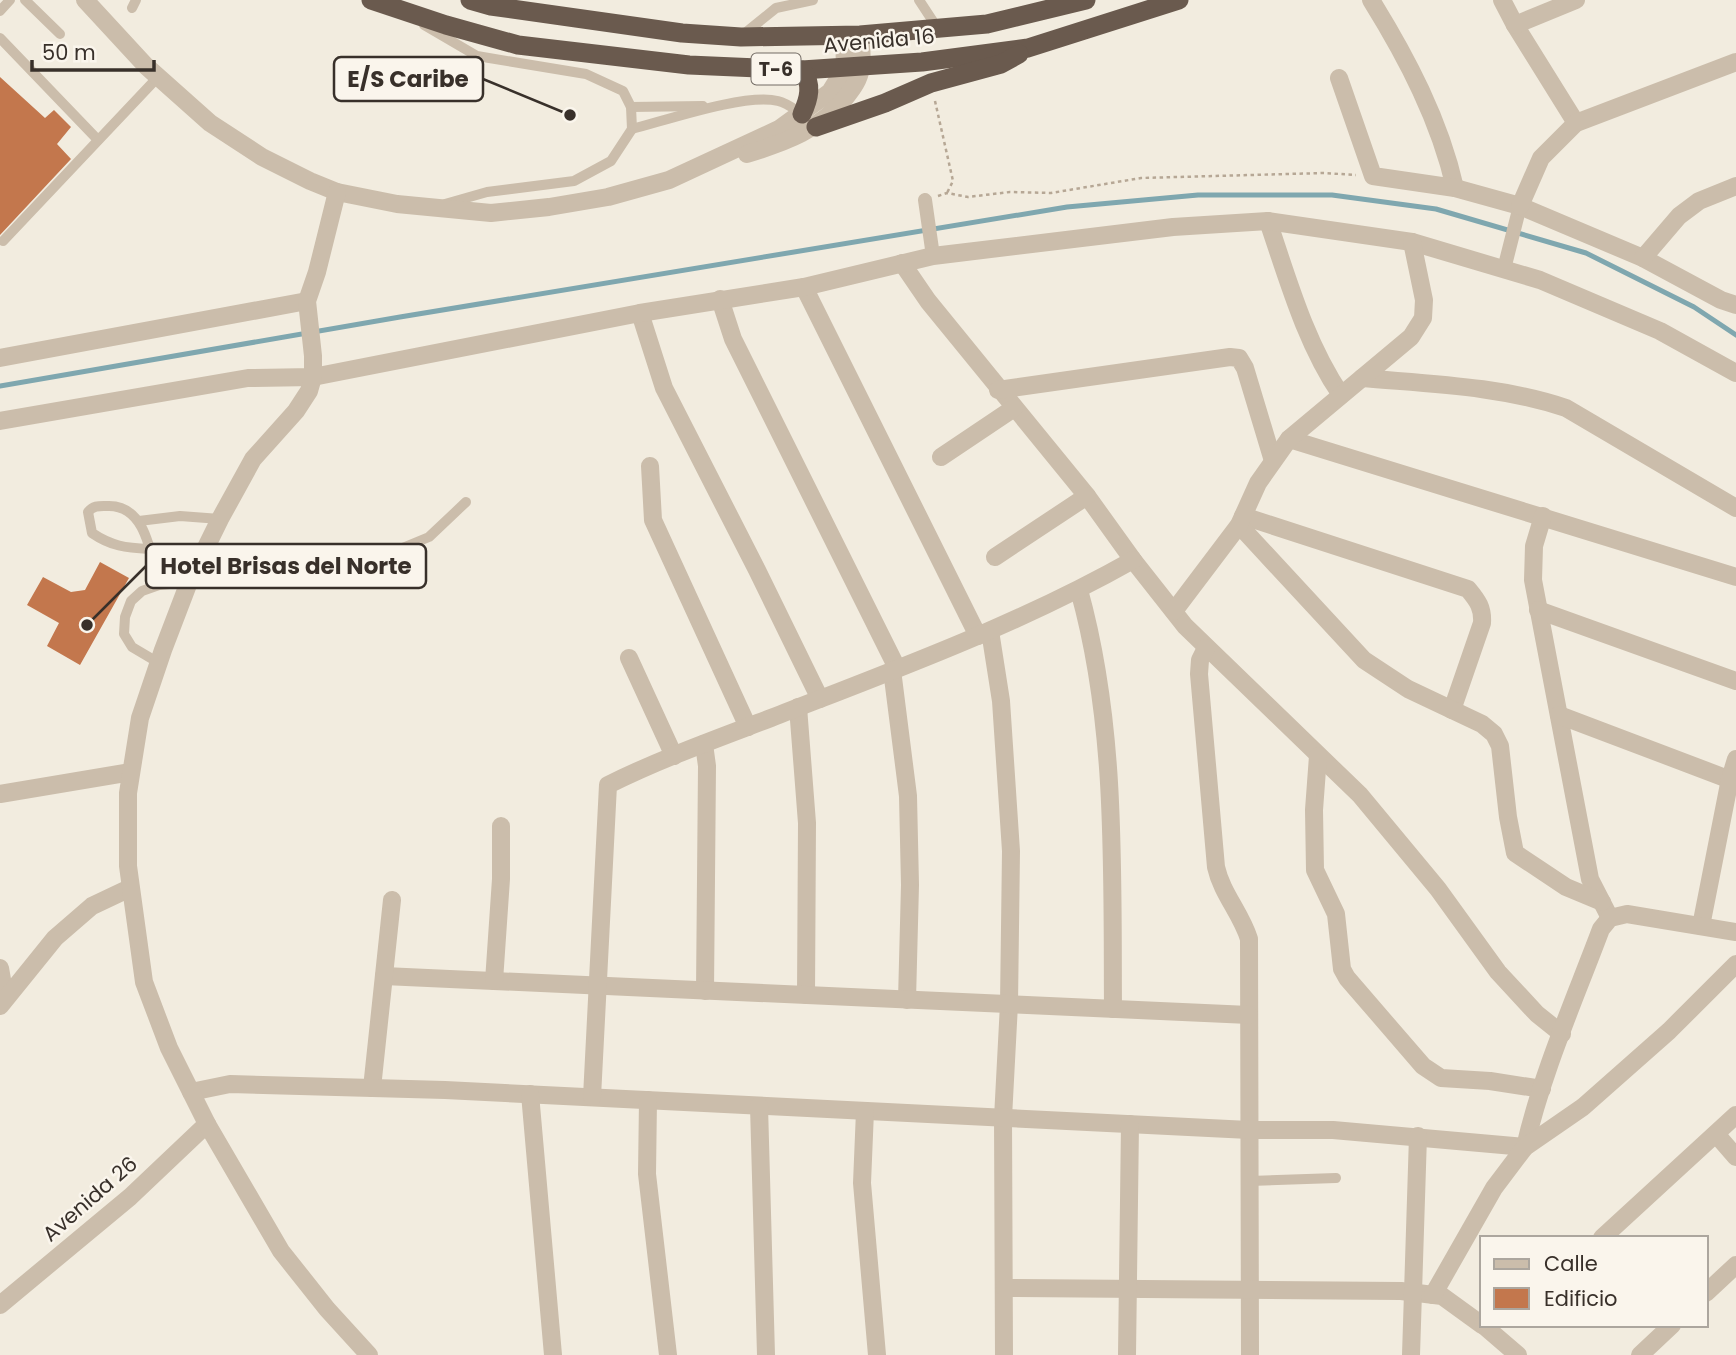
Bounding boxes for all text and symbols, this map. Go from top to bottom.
street label: Avenida 16 [822,21,936,60]
scale bar [32,28,154,72]
text: 50 m [42,38,96,67]
road number: T-6 [752,54,800,85]
callout: E/S Caribe [334,57,483,101]
text: E/S Caribe [347,63,469,95]
callout: Hotel Brisas del Norte [146,544,426,588]
text: Hotel Brisas del Norte [160,550,412,582]
street label: Avenida 26 [36,1149,143,1248]
legend [1480,1236,1708,1327]
text: Calle [1544,1249,1598,1278]
text: Edificio [1544,1284,1618,1313]

